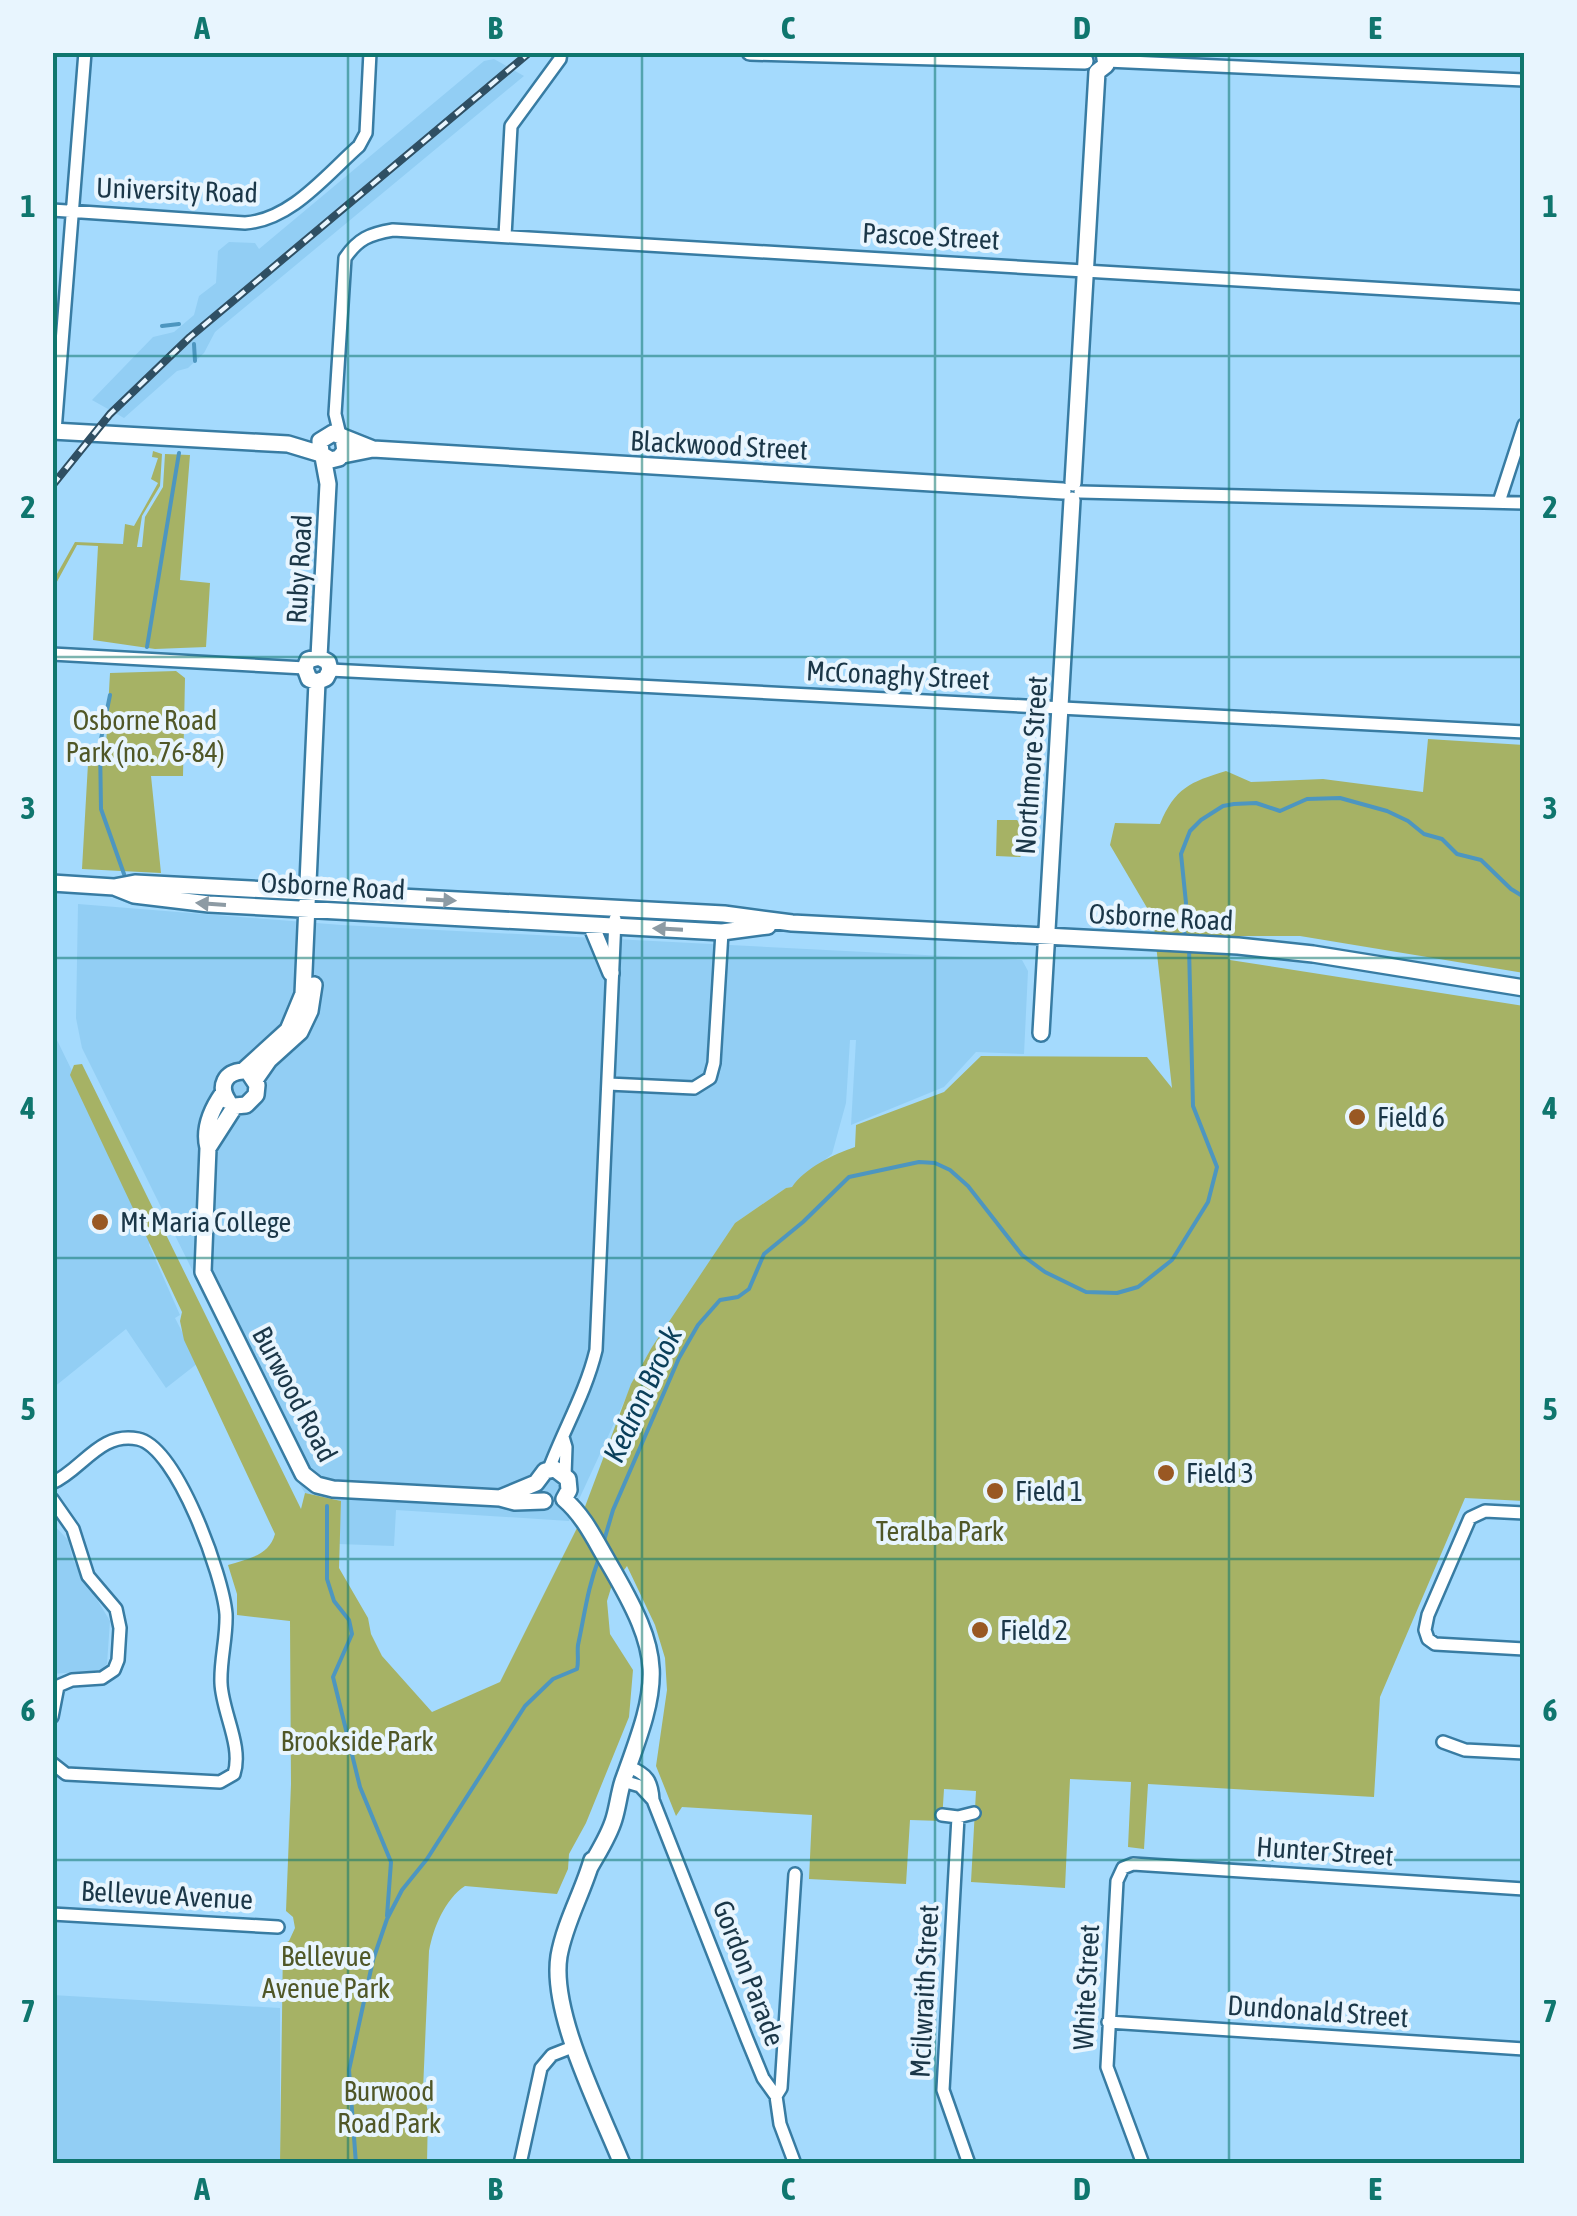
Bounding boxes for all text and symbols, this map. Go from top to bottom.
text: A [193,9,210,46]
text: B [487,9,503,46]
text: C [781,9,796,46]
text: D [1073,9,1091,46]
text: E [1368,9,1382,46]
street label: University Road [95,171,259,209]
text: 1 [20,187,36,224]
text: 1 [1542,187,1558,224]
street label: Pascoe Street [861,216,1001,256]
street label: Blackwood Street [629,424,809,466]
text: 2 [20,488,36,525]
text: 2 [1542,488,1558,525]
street label: Ruby Road [280,514,318,624]
street label: McConaghy Street [805,654,991,696]
street label: Northmore Street [1009,675,1053,855]
park label: Osborne Road Park (no. 76-84) [65,704,225,768]
text: 3 [20,789,36,826]
text: 3 [1542,789,1558,826]
street label: Osborne Road [260,866,406,906]
one-way arrow [425,892,457,908]
one-way arrow [194,896,226,912]
street label: Osborne Road [1088,897,1234,937]
one-way arrow [652,921,684,937]
text: 4 [19,1089,36,1126]
text: 4 [1541,1089,1558,1126]
place label: Field 6 [1377,1101,1445,1133]
marker: Field 6 [1346,1106,1368,1128]
place label: Mt Maria College [120,1206,291,1238]
marker: Mt Maria College [89,1211,111,1233]
water label: Kedron Brook [596,1320,689,1467]
street label: Burwood Road [246,1321,344,1467]
text: 5 [20,1390,36,1427]
text: 5 [1542,1390,1558,1427]
place label: Field 3 [1186,1457,1254,1489]
marker: Field 3 [1155,1462,1177,1484]
place label: Field 1 [1015,1475,1083,1507]
marker: Field 1 [984,1480,1006,1502]
park label: Teralba Park [876,1515,1004,1547]
place label: Field 2 [1000,1614,1068,1646]
marker: Field 2 [969,1619,991,1641]
text: 6 [20,1691,36,1728]
text: 6 [1542,1691,1558,1728]
park label: Brookside Park [280,1725,434,1757]
street label: Hunter Street [1255,1830,1395,1872]
street label: Bellevue Avenue [80,1875,254,1915]
street label: Gordon Parade [707,1896,791,2050]
street label: Mcilwraith Street [903,1904,945,2078]
street label: White Street [1067,1923,1105,2051]
park label: Bellevue Avenue Park [262,1940,390,2004]
street label: Dundonald Street [1226,1989,1410,2033]
text: 7 [20,1992,36,2029]
text: 7 [1542,1992,1558,2029]
park label: Burwood Road Park [337,2075,441,2139]
text: A [193,2170,210,2207]
text: B [487,2170,503,2207]
text: C [781,2170,796,2207]
text: D [1073,2170,1091,2207]
text: E [1368,2170,1382,2207]

